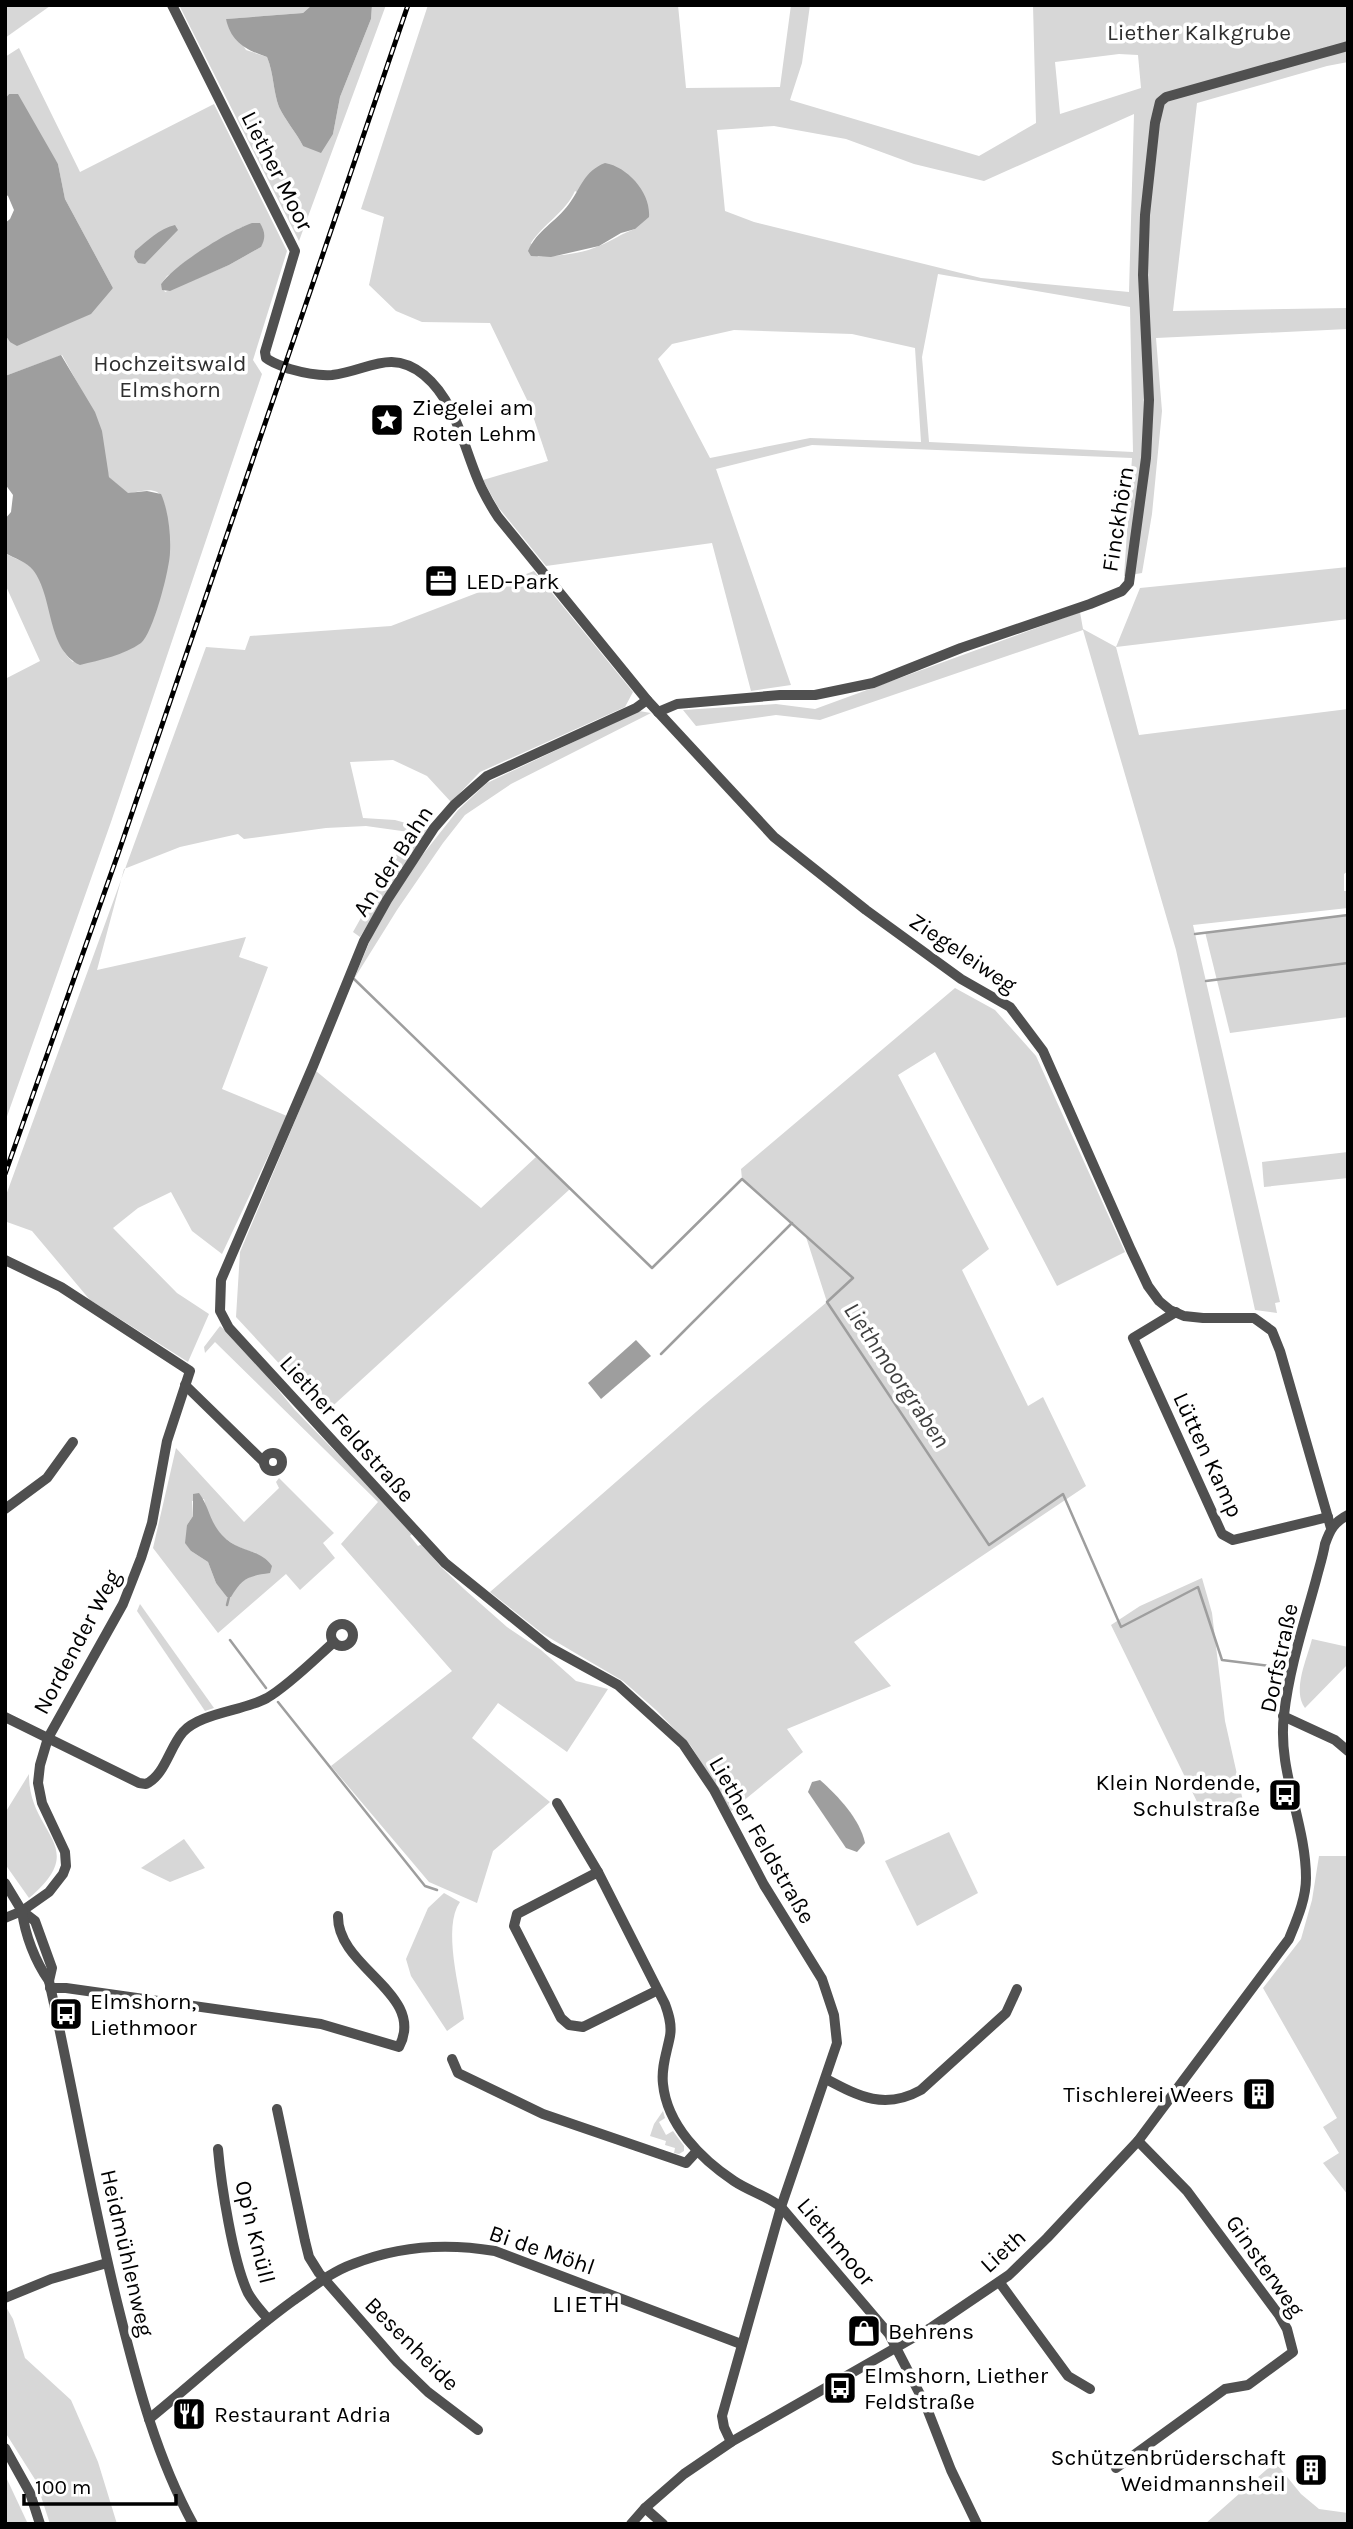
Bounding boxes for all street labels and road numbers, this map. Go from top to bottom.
street label: Liether Moor [235,107,319,236]
street label: Finckhörn [1096,464,1140,574]
street label: An der Bahn [347,801,439,921]
street label: Ziegeleiweg [904,907,1022,999]
street label: Liether Feldstraße [274,1350,420,1508]
street label: Lütten Kamp [1167,1388,1249,1522]
street label: Nordender Weg [28,1565,126,1719]
street label: Dorfstraße [1254,1601,1304,1715]
street label: Liether Feldstraße [703,1752,821,1928]
street label: Heidmühlenweg [95,2167,159,2339]
street label: Op'n Knüll [229,2178,281,2286]
street label: Liethmoor [791,2192,881,2292]
street label: Ginsterweg [1220,2210,1310,2322]
street label: Bi de Möhl [486,2219,598,2281]
street label: Lieth [975,2224,1031,2278]
street label: Besenheide [359,2291,465,2397]

